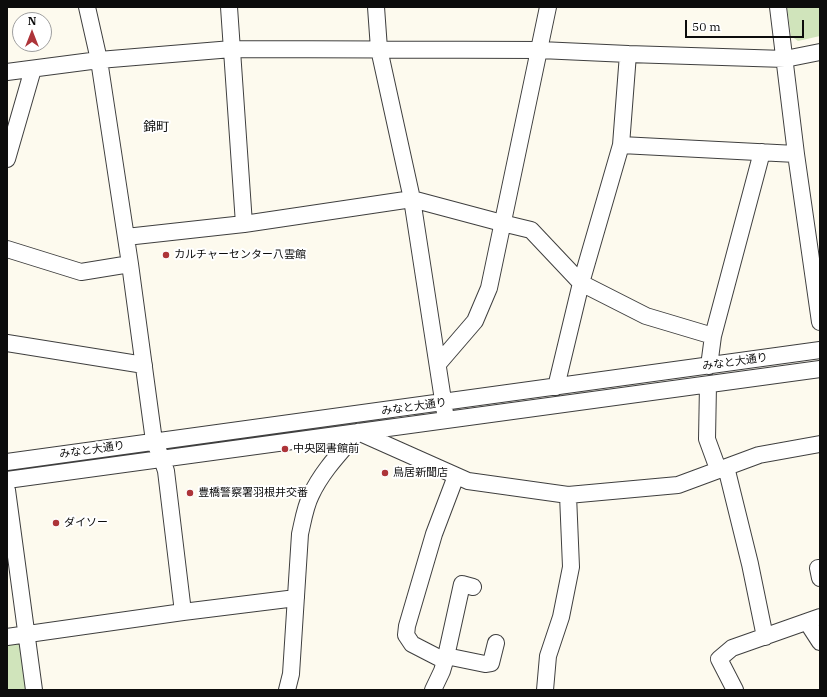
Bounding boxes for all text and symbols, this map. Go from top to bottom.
north arrow [12,12,52,52]
scale bar [687,12,806,38]
text: N [28,14,36,28]
text: 50 m [692,19,721,34]
district label: 錦町 [143,119,169,135]
place label: カルチャーセンター八雲館 [174,248,306,262]
marker: カルチャーセンター八雲館 [161,250,171,260]
street label: みなと大通り [701,351,769,373]
street label: みなと大通り [380,396,448,418]
street label: みなと大通り [58,439,126,461]
place label: 中央図書館前 [293,442,359,456]
marker: 中央図書館前 [280,444,290,454]
place label: 鳥居新聞店 [393,466,448,480]
marker: 鳥居新聞店 [380,468,390,478]
place label: 豊橋警察署羽根井交番 [198,486,308,500]
marker: 豊橋警察署羽根井交番 [185,488,195,498]
place label: ダイソー [64,516,108,530]
marker: ダイソー [51,518,61,528]

